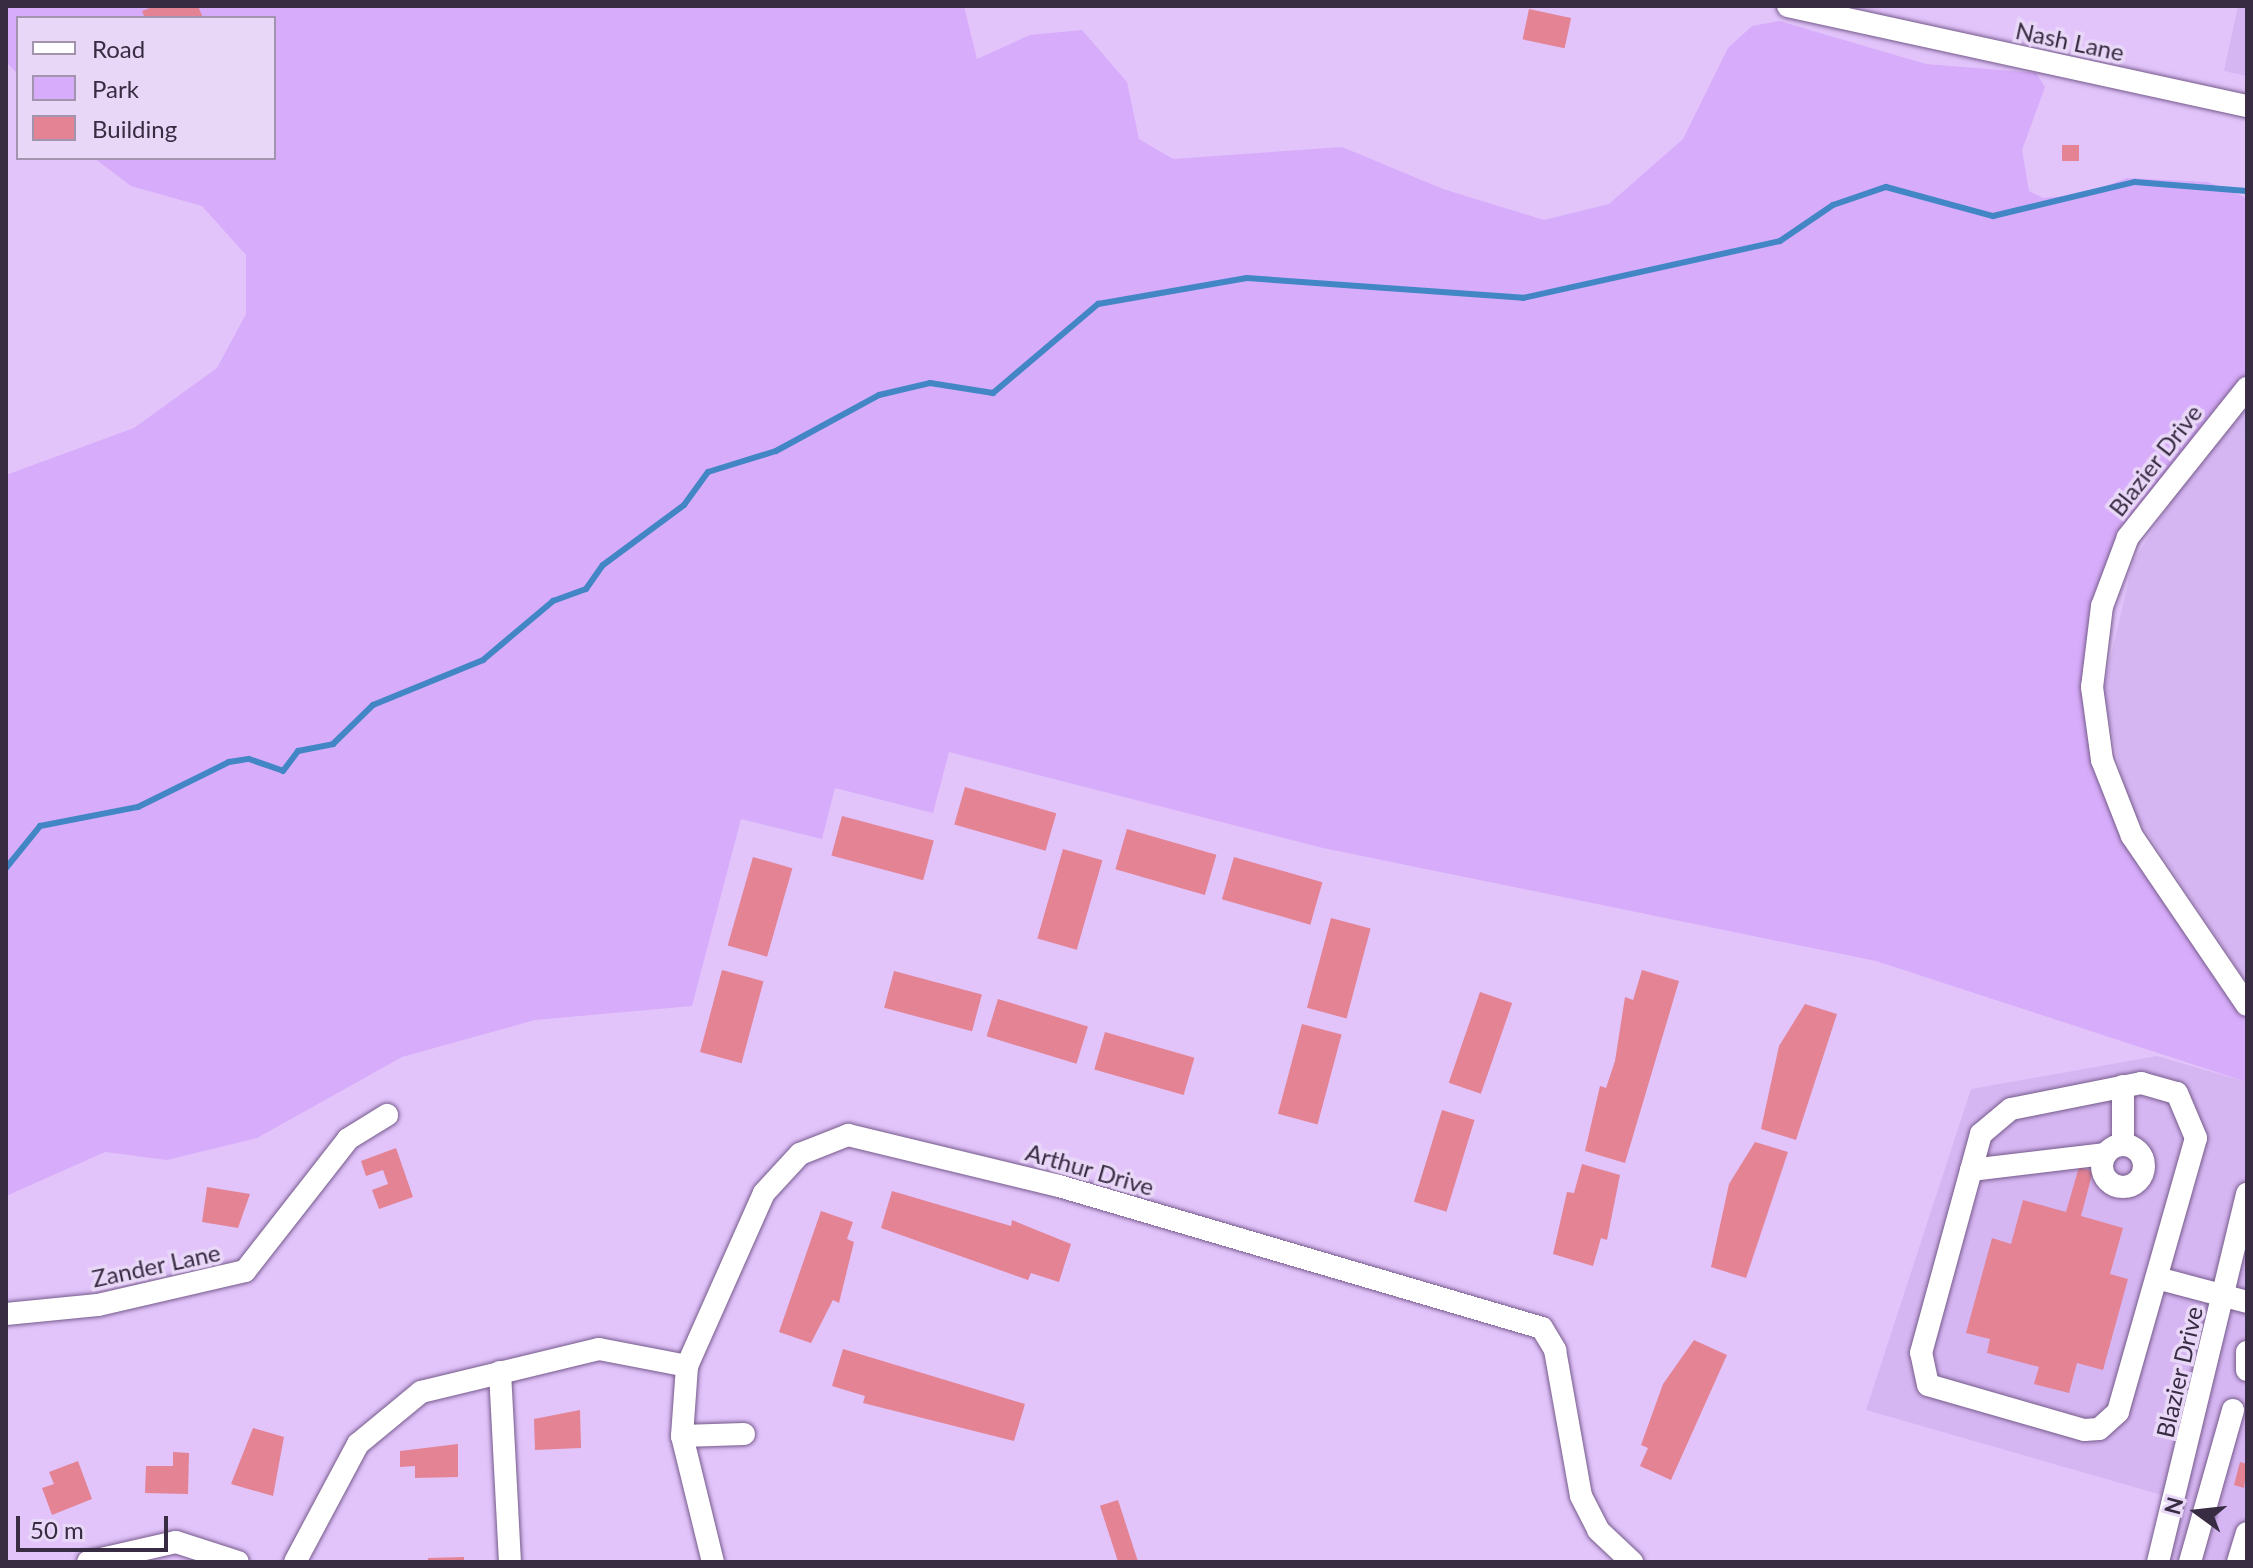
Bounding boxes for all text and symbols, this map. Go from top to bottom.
street label: Nash Lane [2013,15,2127,67]
legend [16,16,276,160]
text: Road [92,34,145,63]
text: Park [92,74,139,103]
text: Building [92,114,177,143]
street label: Blazier Drive [2102,398,2208,522]
street label: Arthur Drive [1022,1137,1158,1201]
street label: Zander Lane [89,1237,223,1293]
street label: Blazier Drive [2150,1303,2208,1441]
north arrow [2157,1472,2237,1552]
text: N [2158,1494,2189,1517]
scale bar [20,1500,172,1550]
text: 50 m [30,1515,84,1544]

